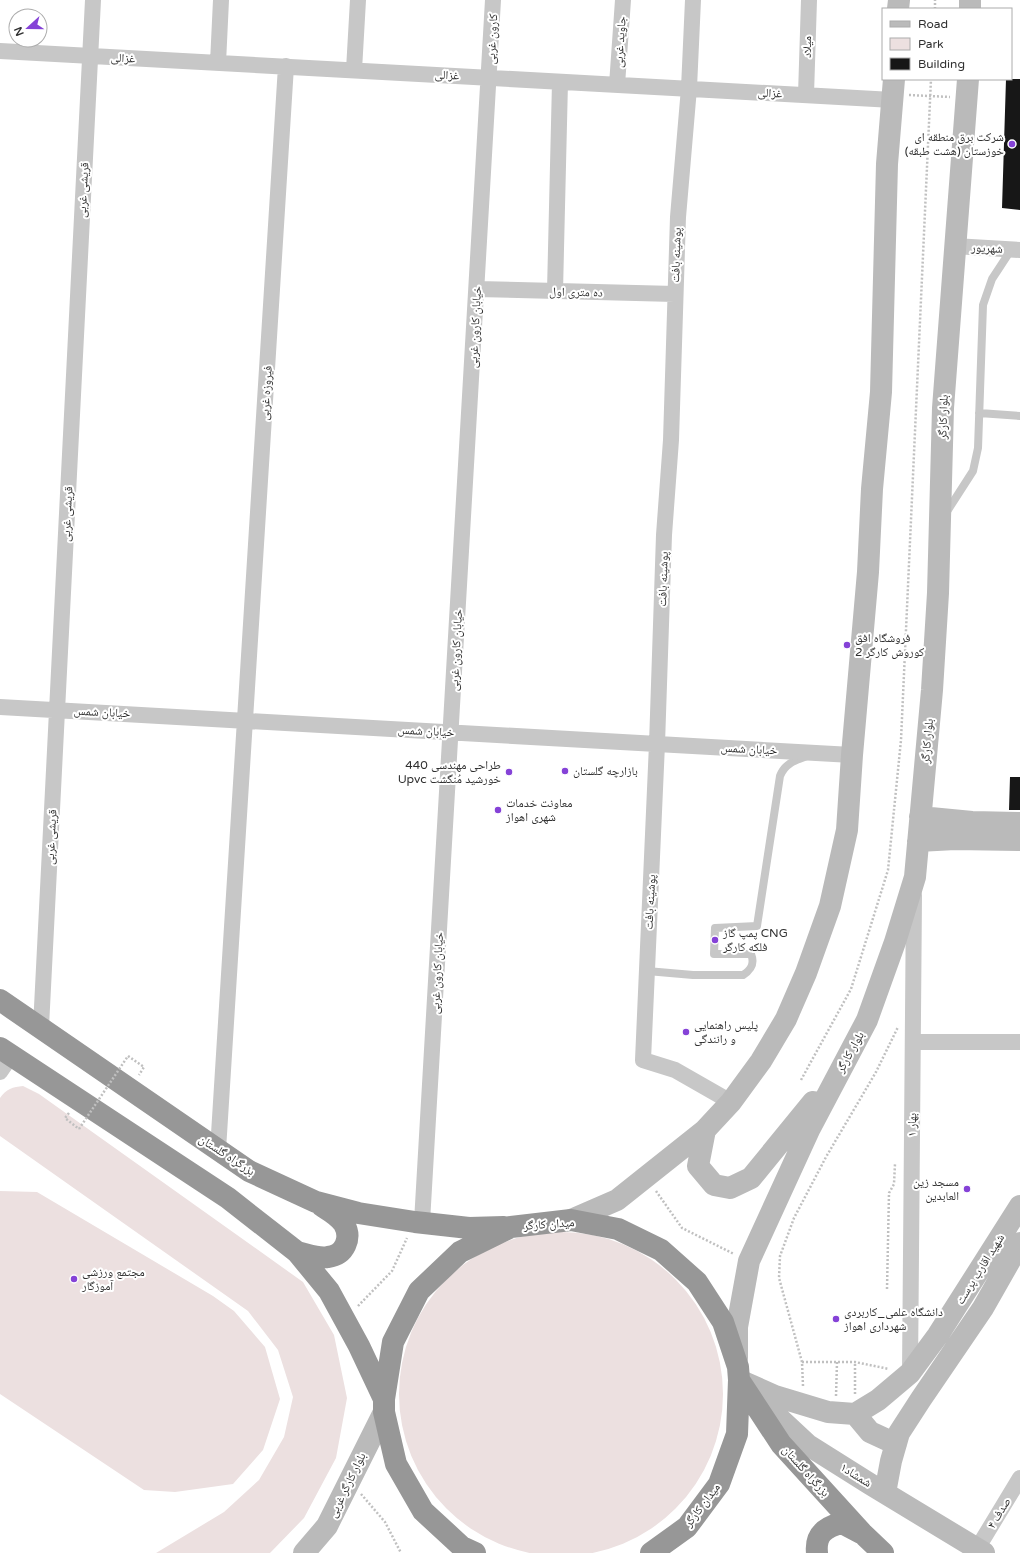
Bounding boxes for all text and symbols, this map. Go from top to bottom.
north arrow [8,8,48,48]
legend [882,8,1012,80]
street label: کارون غربی [484,13,501,65]
street label: جاوید غربی [611,15,629,68]
text: Road [918,17,948,31]
text: N [11,25,27,38]
street label: میلاد [800,36,814,58]
text: Park [918,37,944,51]
street label: غزالی [110,50,136,66]
text: Building [918,57,965,71]
street label: غزالی [434,67,460,83]
street label: غزالی [757,85,783,101]
place label: شرکت برق منطقه ای خوزستان (هشت طبقه) [905,130,1004,158]
marker: شرکت برق منطقه ای خوزستان (هشت طبقه) [1007,139,1017,149]
street label: قریشی غربی [75,162,92,218]
street label: پوشینه بافت [668,227,684,283]
street label: شهریور [970,240,1003,256]
street label: خیابان کارون غربی [466,285,485,369]
street label: ده متری اول [549,285,603,299]
street label: فیروزه غربی [257,365,275,421]
street label: بلوار کارگر [935,394,951,441]
street label: قریشی غربی [59,486,76,542]
street label: پوشینه بافت [655,551,671,607]
street label: خیابان کارون غربی [447,608,466,692]
place label: فروشگاه افق کوروش کارگر 2 [855,631,924,659]
marker: فروشگاه افق کوروش کارگر 2 [842,640,852,650]
street label: خیابان شمس [73,704,131,721]
street label: بلوار کارگر [918,718,936,765]
street label: خیابان شمس [397,723,455,740]
street label: خیابان شمس [720,741,778,758]
place label: طراحی مهندسی 440 Upvc خورشید مُنگشت [398,758,501,786]
place label: بازارچه گلستان [573,764,638,778]
marker: بازارچه گلستان [560,766,570,776]
marker: طراحی مهندسی 440 Upvc خورشید مُنگشت [504,767,514,777]
place label: معاونت خدمات شهری اهواز [505,796,572,824]
marker: معاونت خدمات شهری اهواز [493,805,503,815]
street label: قریشی غربی [43,809,60,865]
street label: پوشینه بافت [642,874,659,930]
place label: پمپ گاز CNG فلکه کارگر [722,926,788,954]
street label: خیابان کارون غربی [428,931,447,1015]
marker: پمپ گاز CNG فلکه کارگر [710,935,720,945]
place label: پلیس راهنمایی و رانندگی [694,1018,759,1046]
marker: پلیس راهنمایی و رانندگی [681,1027,691,1037]
street label: بلوار کارگر [832,1029,867,1076]
street label: بهار ۱ [905,1113,920,1137]
street label: بزرگراه گلستان [196,1132,258,1179]
place label: مسجد زین العابدین [913,1175,959,1203]
marker: مسجد زین العابدین [962,1184,972,1194]
street label: میدان کارگر [522,1215,575,1233]
street label: شهید اقارب پرست [953,1231,1008,1307]
place label: مجتمع ورزشی آموزگار [81,1265,145,1293]
marker: مجتمع ورزشی آموزگار [69,1274,79,1284]
place label: دانشگاه علمی_کاربردی شهرداری اهواز [843,1305,943,1333]
marker: دانشگاه علمی_کاربردی شهرداری اهواز [831,1314,841,1324]
street label: بزرگراه گلستان [779,1443,833,1500]
street label: بلوار کارگر غربی [325,1450,369,1520]
street label: شمشاد۱ [838,1460,874,1490]
street label: میدان کارگر [680,1480,723,1530]
street label: صدف ۴ [984,1495,1014,1531]

